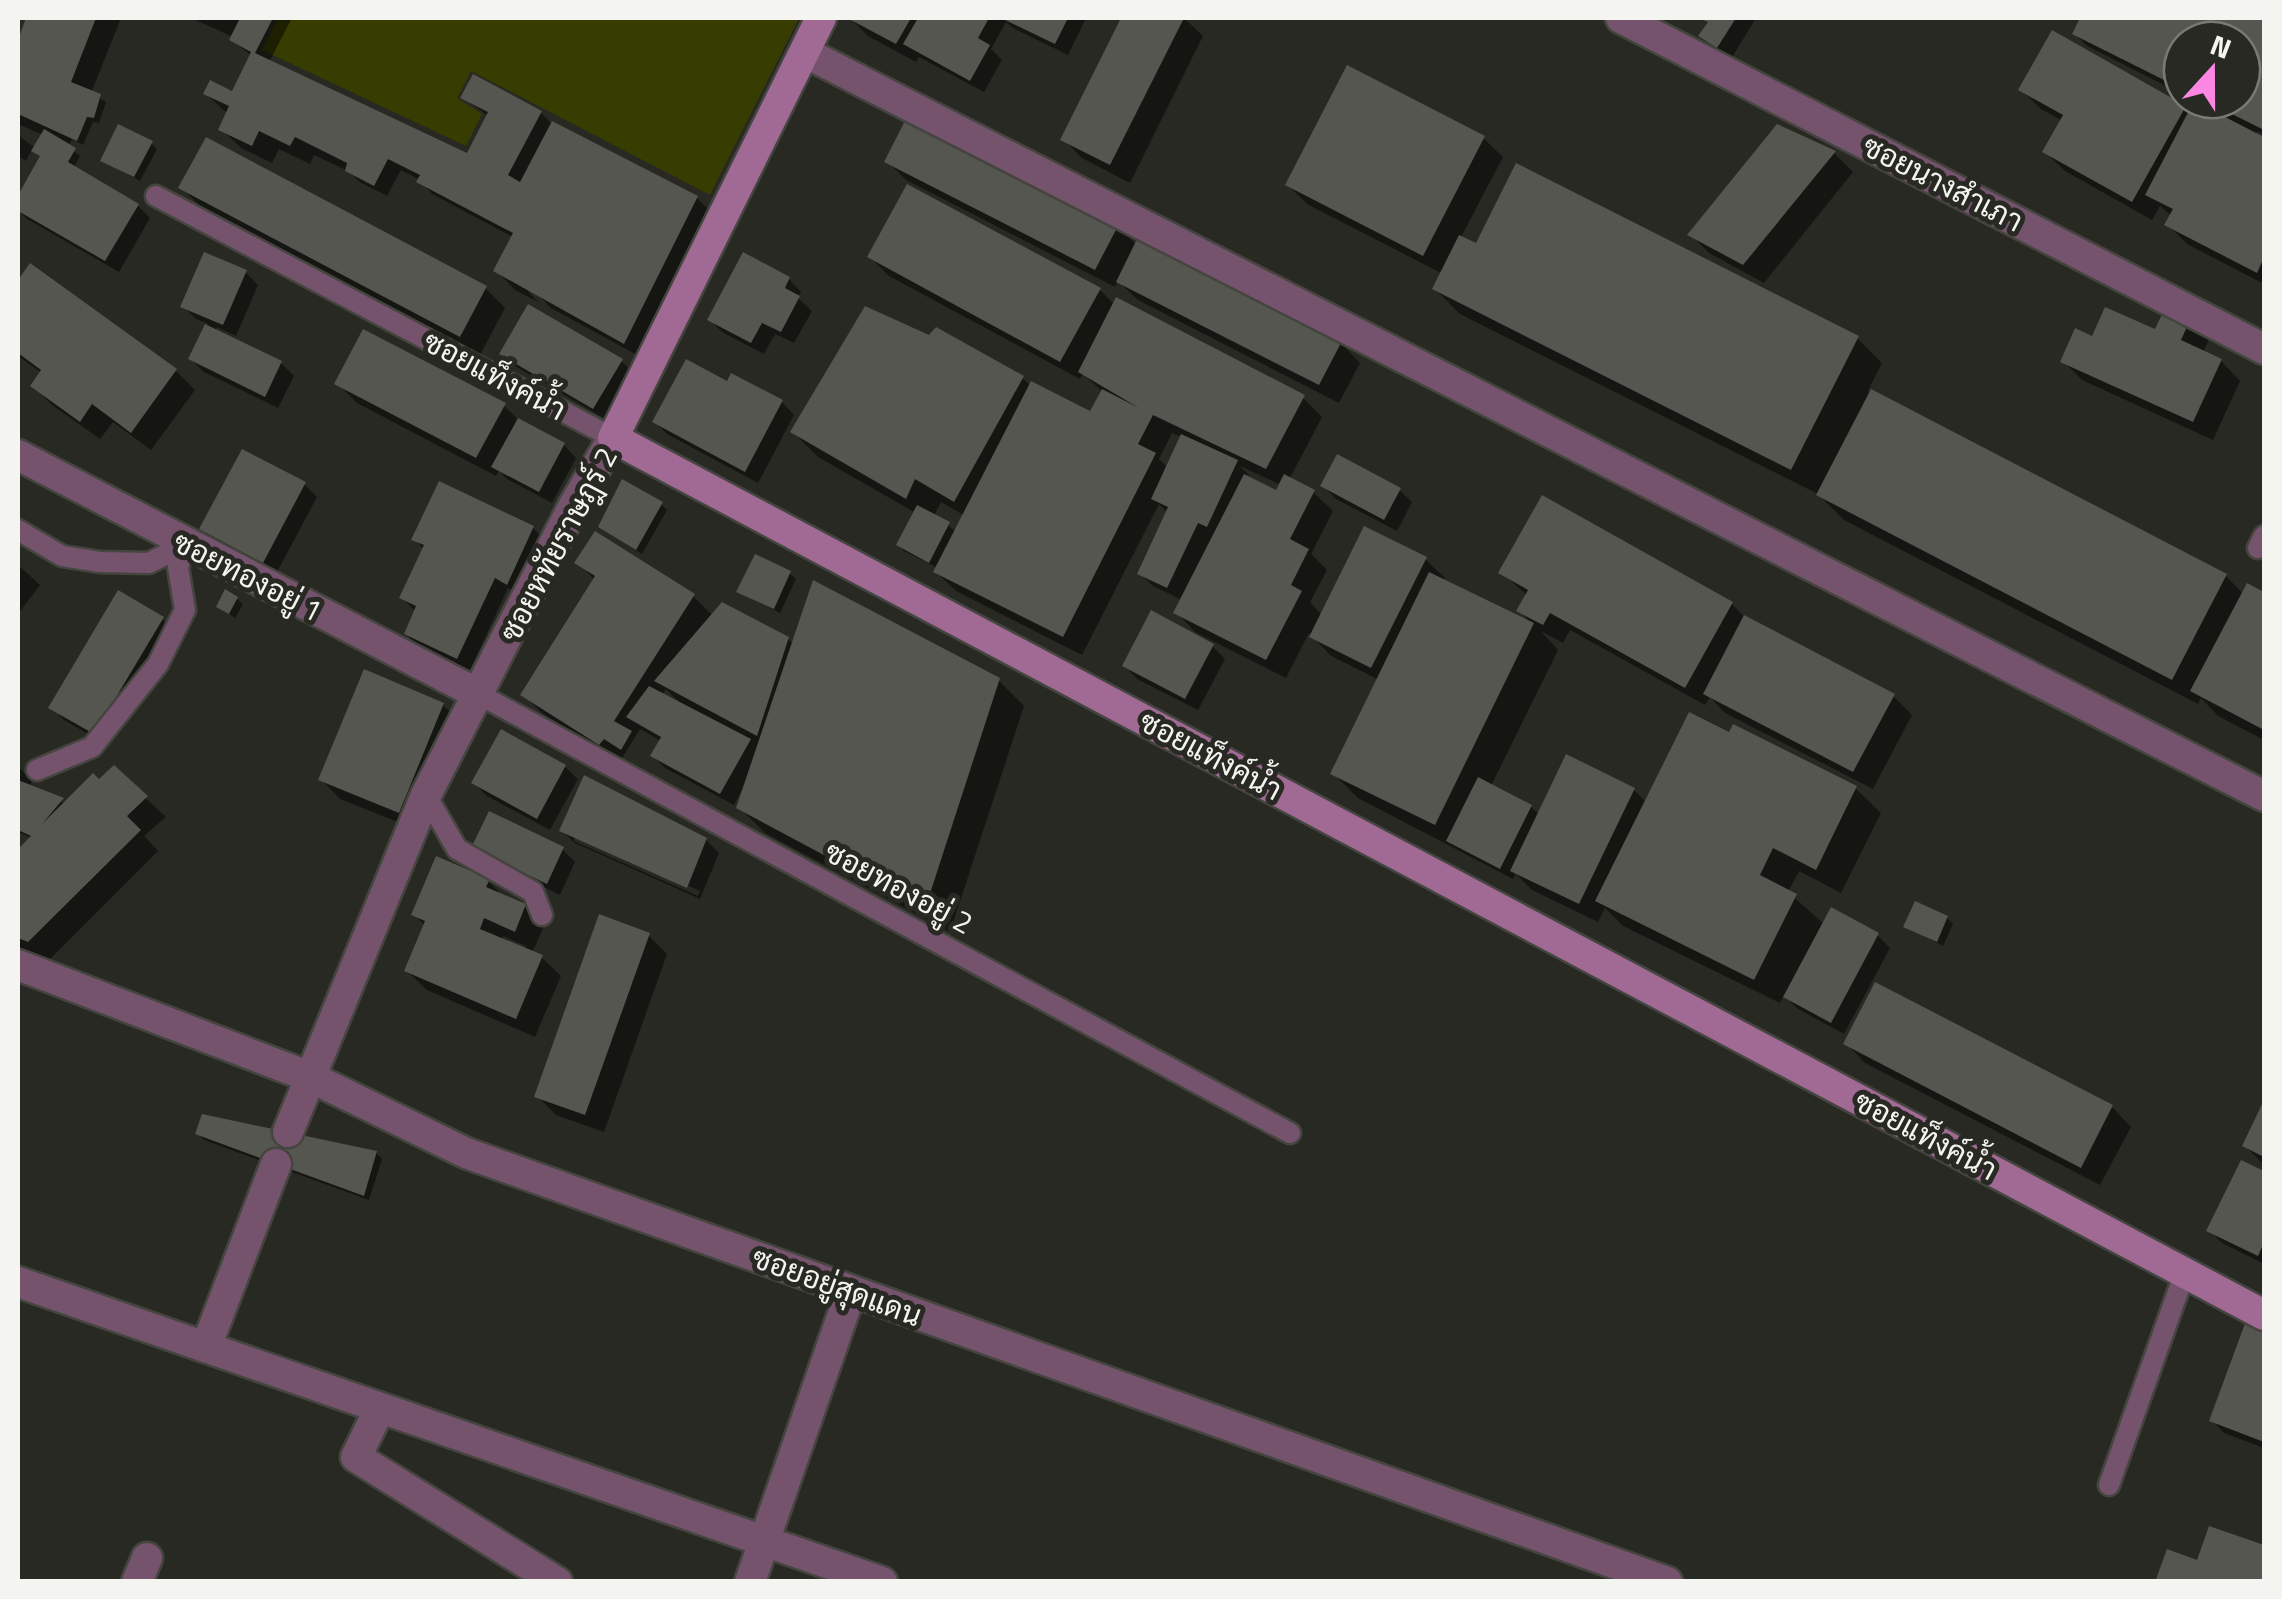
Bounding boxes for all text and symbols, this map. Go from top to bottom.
north arrow [2162,20,2262,120]
text: N [2204,23,2238,70]
street label: ซอยนางสำเภา [1855,123,2031,243]
street label: ซอยแท็งค์น้ำ [415,315,576,432]
street label: ซอยหทัยราษฎร์ 2 [487,438,629,650]
street label: ซอยทองอยู่ 1 [165,519,331,633]
street label: ซอยแท็งค์น้ำ [1131,695,1292,812]
street label: ซอยทองอยู่ 2 [817,829,981,945]
street label: ซอยแท็งค์น้ำ [1846,1075,2007,1192]
street label: ซอยอยู่สุดแดน [746,1234,928,1338]

